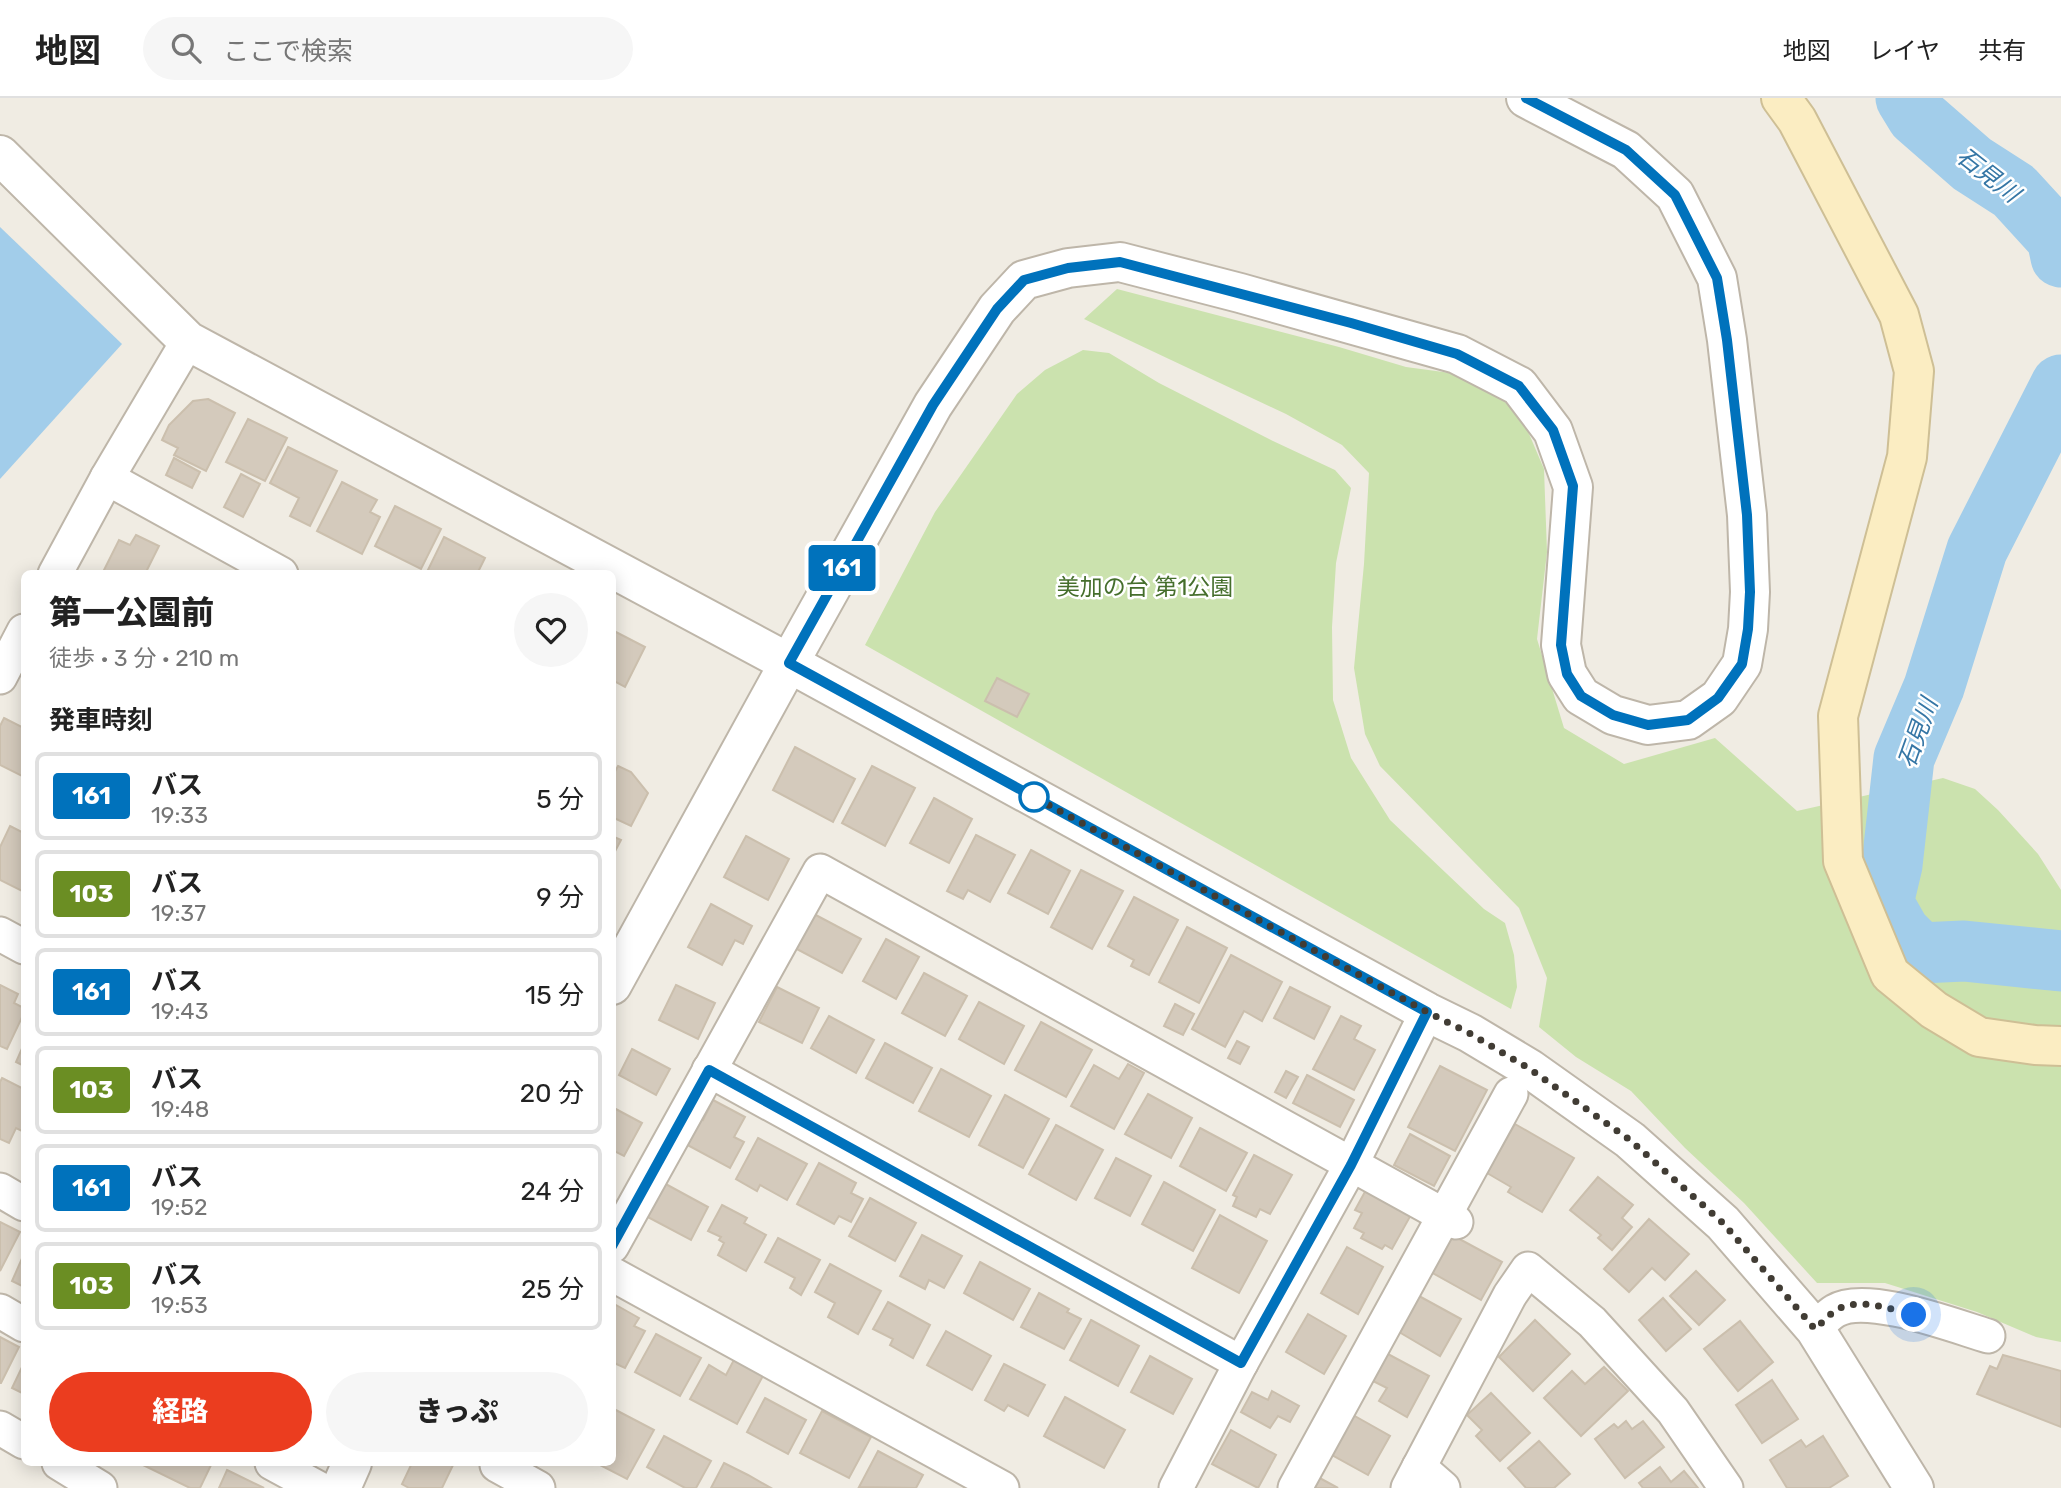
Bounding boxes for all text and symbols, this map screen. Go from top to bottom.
search box [143,17,633,80]
icon: search [167,29,205,67]
text: 地図 [35,31,101,70]
text: ここで検索 [223,36,353,67]
text: 地図 [1783,37,1831,65]
text: レイヤ [1869,37,1940,65]
text: 共有 [1978,37,2026,65]
water label: 石見川 [1951,142,2027,210]
line badge: 161 [802,545,882,591]
text: 161 [823,554,861,582]
park label: 美加の台 第1公園 [1057,573,1233,601]
text: 第一公園前 [49,593,214,632]
button: heart [514,593,588,667]
text: 徒歩 · 3 分 · 210 m [49,644,239,672]
water label: 石見川 [1893,692,1944,772]
text: 発車時刻 [49,705,153,736]
text: バス [151,770,203,801]
text: 161 [72,782,111,810]
unlabelled marker [1019,782,1049,812]
text: 5 分 [536,784,584,815]
text: 19:33 [151,801,208,829]
text: バス [151,868,203,899]
text: 103 [69,880,114,908]
text: 9 分 [536,882,584,913]
text: 19:37 [151,899,206,927]
text: バス [151,966,203,997]
text: 161 [72,978,111,1006]
text: 15 分 [525,980,584,1011]
text: 19:43 [151,997,208,1025]
text: バス [151,1064,203,1095]
text: 103 [69,1076,114,1104]
text: 20 分 [520,1078,584,1109]
text: 19:48 [151,1095,209,1123]
text: バス [151,1162,203,1193]
text: 161 [72,1174,111,1202]
text: 24 分 [520,1176,584,1207]
text: 19:52 [151,1193,208,1221]
text: バス [151,1260,203,1291]
text: 103 [69,1272,114,1300]
text: 25 分 [521,1274,584,1305]
text: 19:53 [151,1291,208,1319]
your location [1896,1297,1931,1332]
button: 経路 [49,1372,312,1452]
button: きっぷ [326,1372,588,1452]

